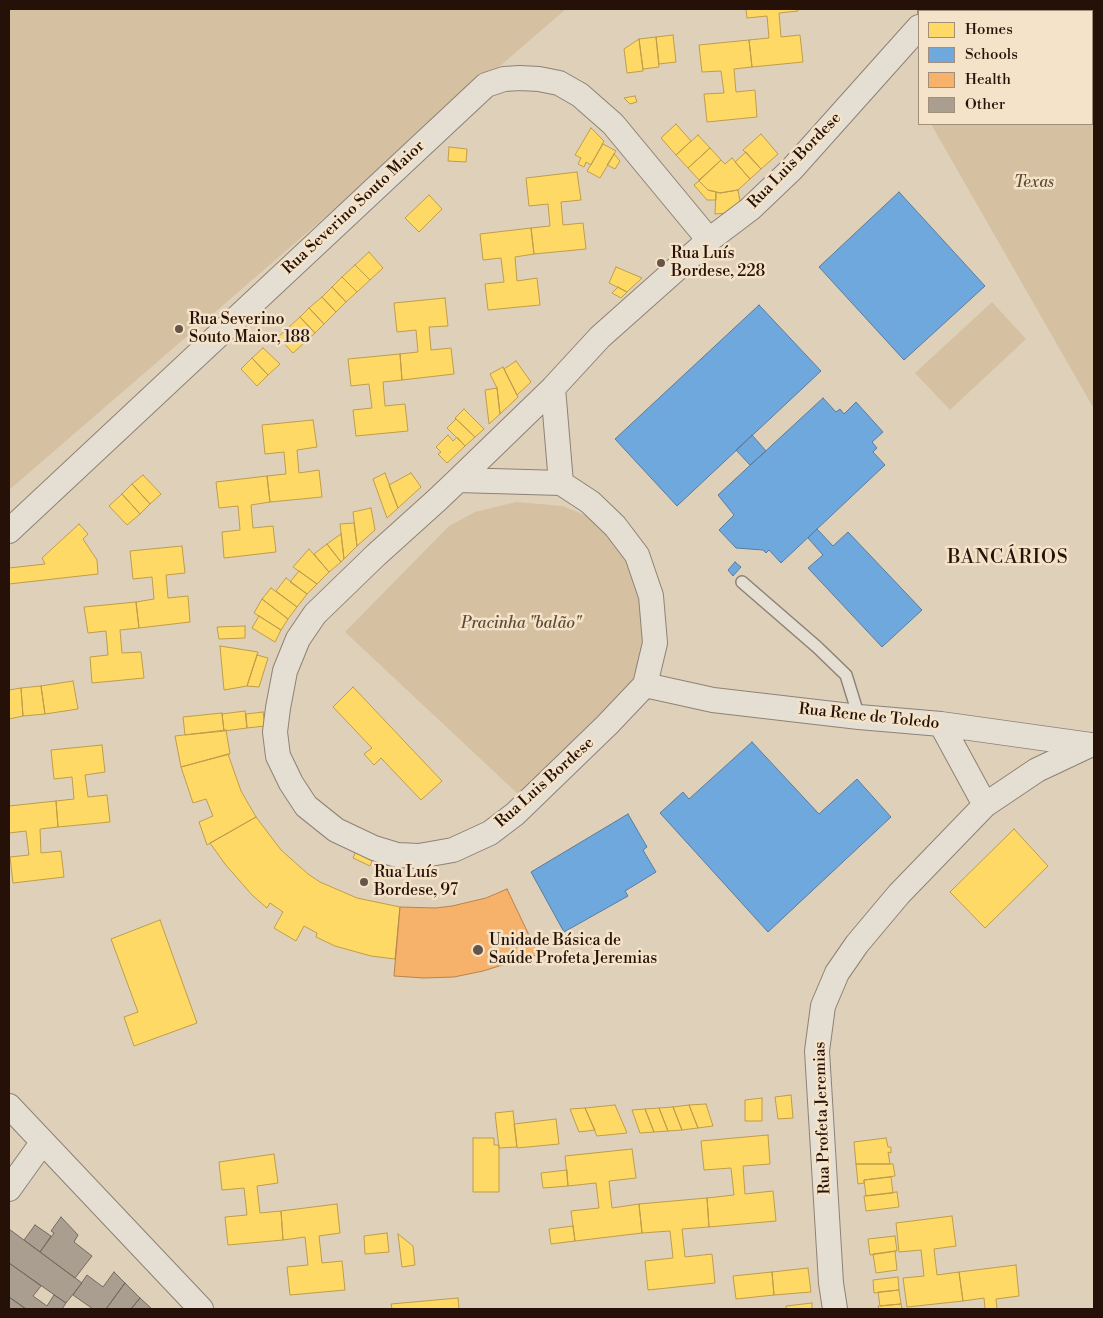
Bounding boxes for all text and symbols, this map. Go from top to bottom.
legend [918,10,1093,125]
text: Homes [965,20,1013,39]
text: Schools [965,45,1018,64]
text: Health [965,70,1011,89]
text: Other [965,95,1005,114]
street label: Rua Luis Bordese [744,109,846,213]
street label: Rua Severino Souto Maior [279,137,429,279]
park label: Texas [1014,173,1054,193]
place label: Rua Luís Bordese, 228 [671,244,765,282]
marker: Rua Luís Bordese, 228 [655,257,667,269]
place label: Rua Severino Souto Maior, 188 [189,310,310,348]
marker: Rua Severino Souto Maior, 188 [173,323,185,335]
district label: BANCÁRIOS [946,547,1070,569]
park label: Pracinha "balão" [461,614,581,634]
street label: Rua Rene de Toledo [798,700,940,734]
street label: Rua Luis Bordese [492,734,598,832]
place label: Rua Luís Bordese, 97 [374,863,458,901]
marker: Rua Luís Bordese, 97 [358,876,370,888]
place label: Unidade Básica de Saúde Profeta Jeremias [489,931,657,969]
marker: Unidade Básica de Saúde Profeta Jeremias [471,943,485,957]
street label: Rua Profeta Jeremias [811,1041,835,1195]

